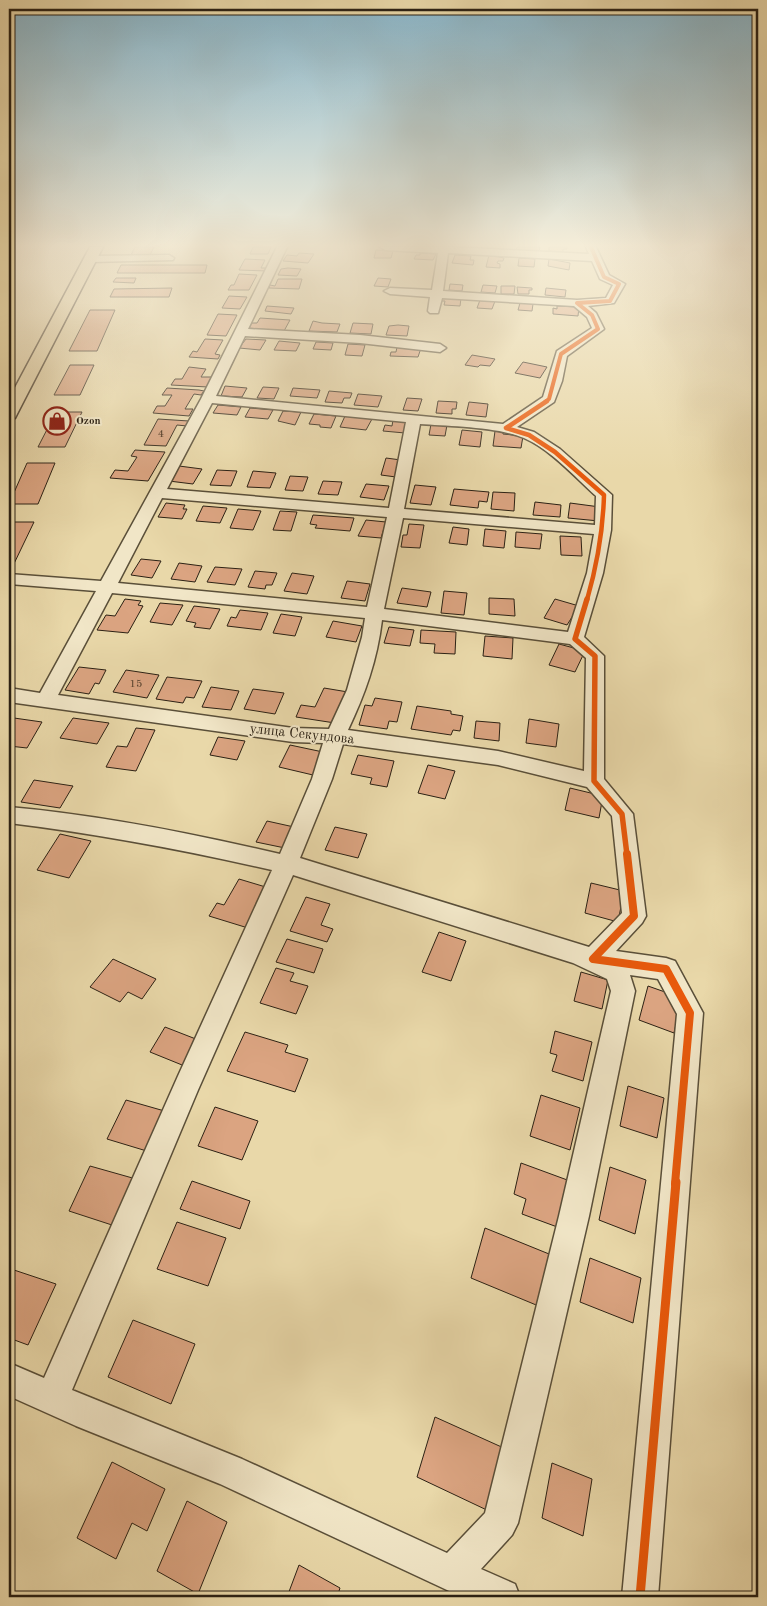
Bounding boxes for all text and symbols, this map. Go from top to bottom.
shop icon: Ozon [42,406,72,436]
place label: Ozon [76,416,101,427]
house number: 4 [158,429,164,440]
house number: 15 [130,679,142,690]
street label: улица Секундова [249,722,355,746]

